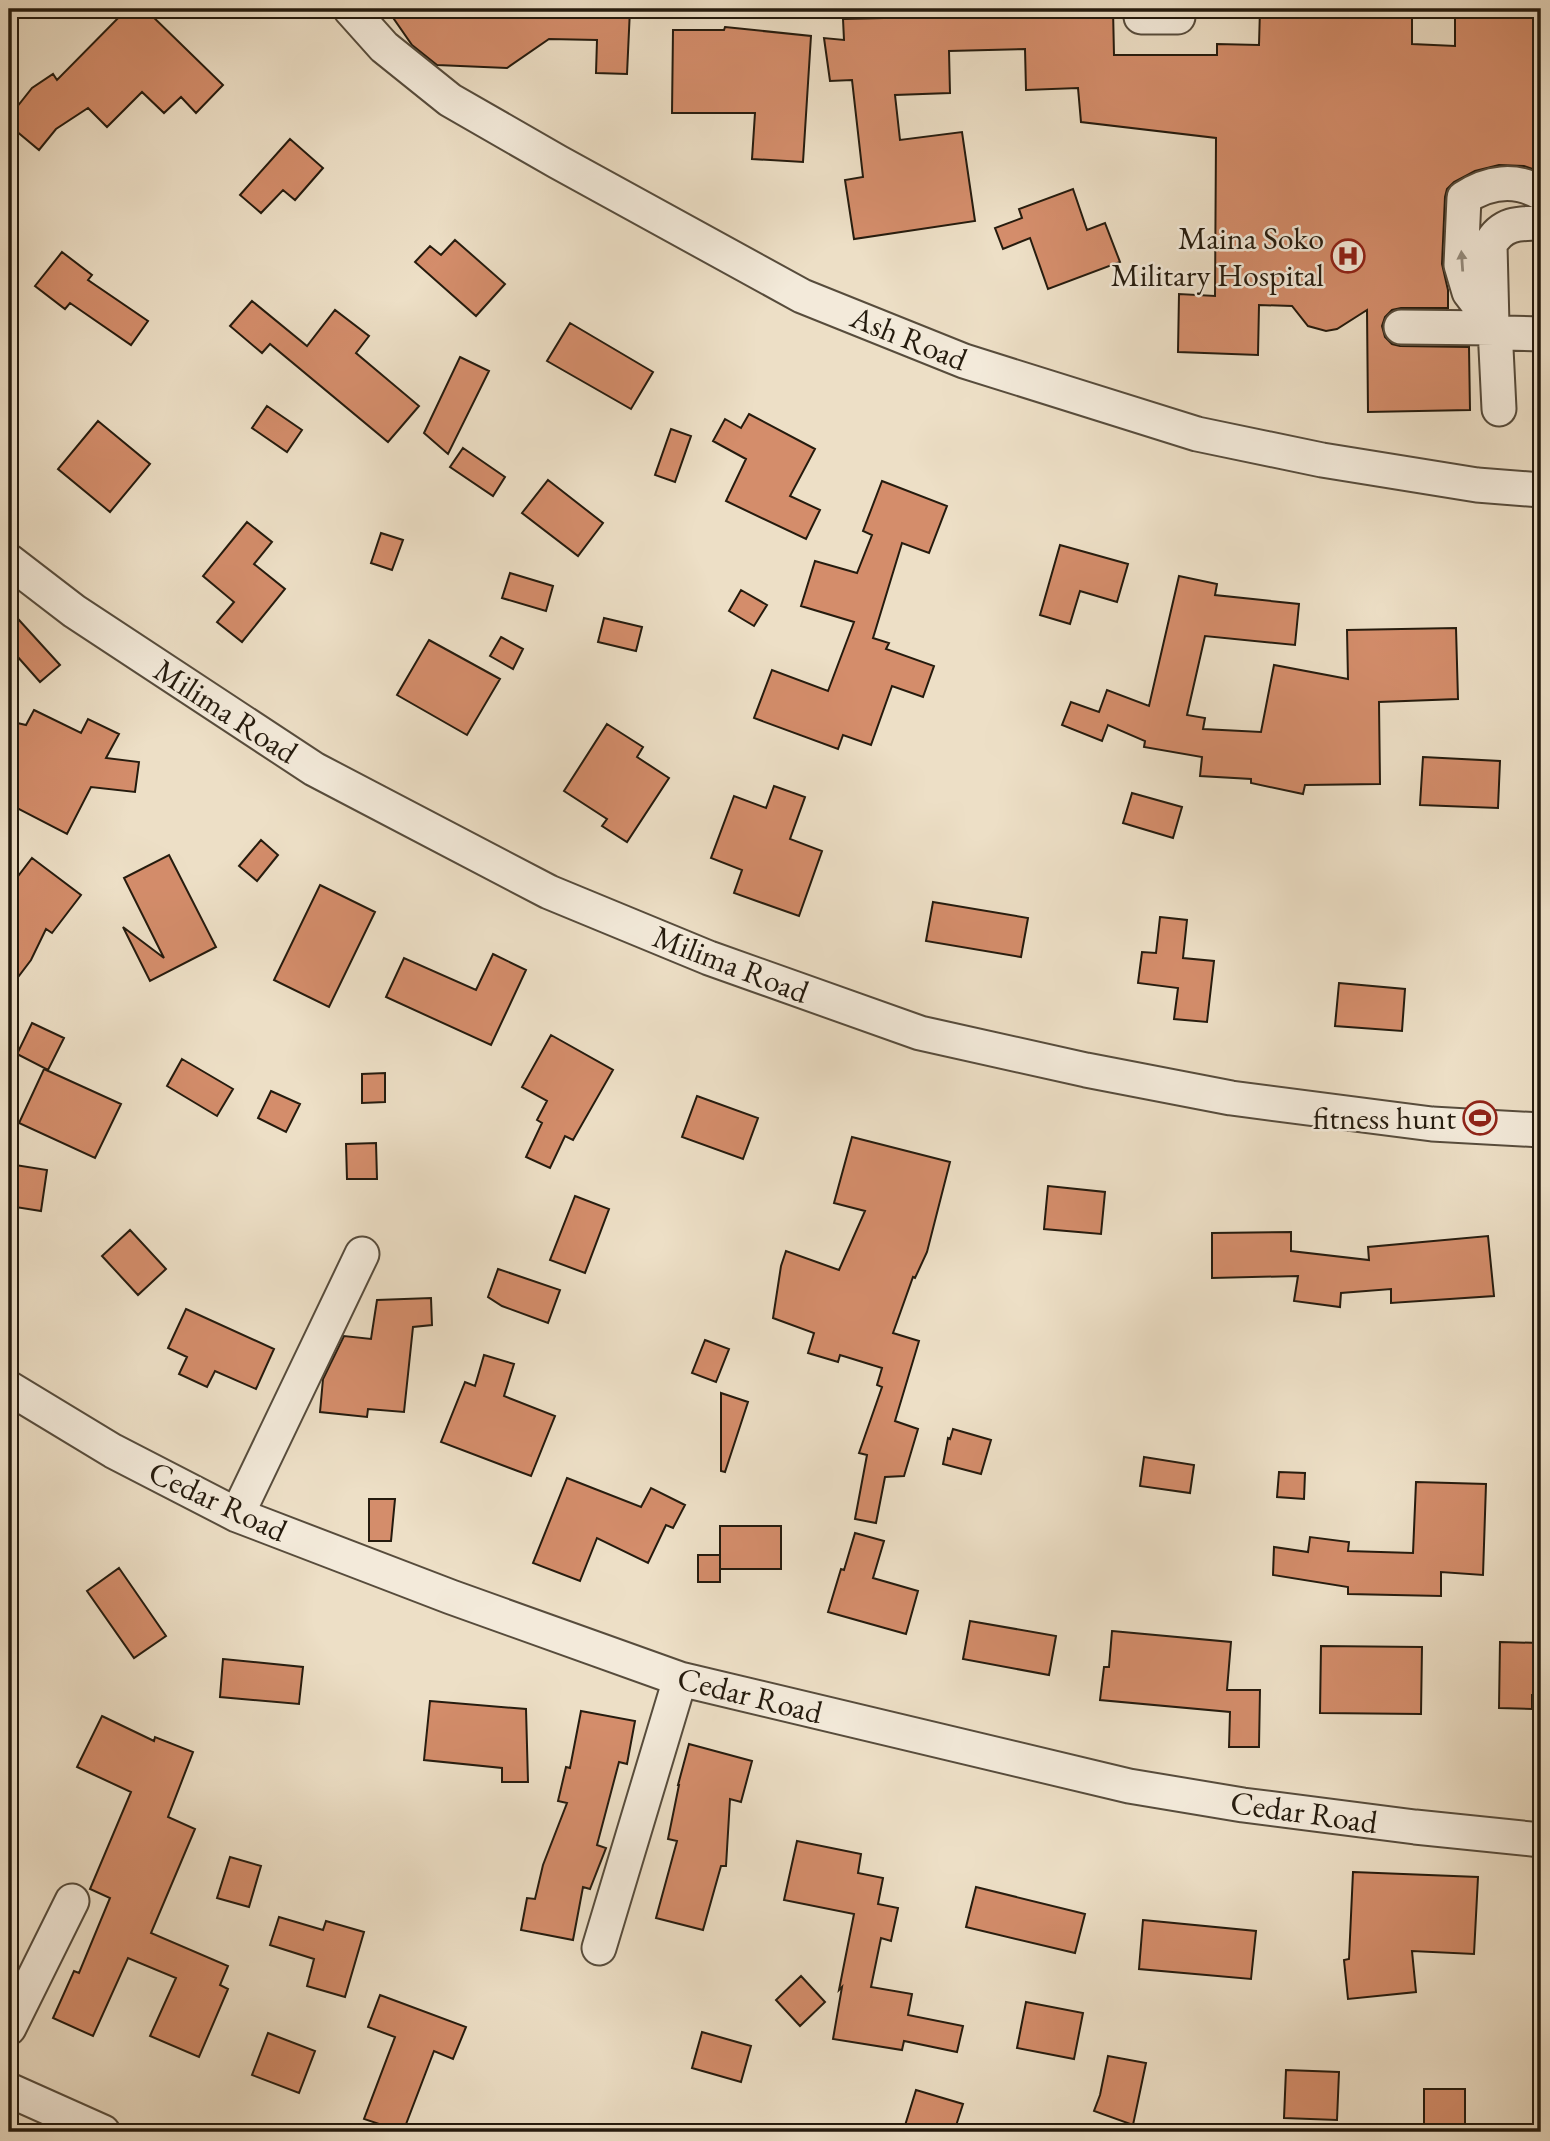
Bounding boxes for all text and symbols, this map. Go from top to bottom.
place label: Maina Soko Military Hospital [1111,217,1324,296]
hospital icon: Maina Soko Military Hospital [1329,237,1367,275]
one-way arrow [1457,250,1468,272]
street label: Ash Road [843,295,974,381]
street label: Milima Road [146,649,307,774]
street label: Milima Road [647,915,815,1013]
place label: fitness hunt [1313,1097,1456,1139]
sports icon: fitness hunt [1461,1099,1499,1137]
street label: Cedar Road [142,1451,295,1552]
street label: Cedar Road [673,1657,828,1733]
street label: Cedar Road [1228,1781,1381,1843]

